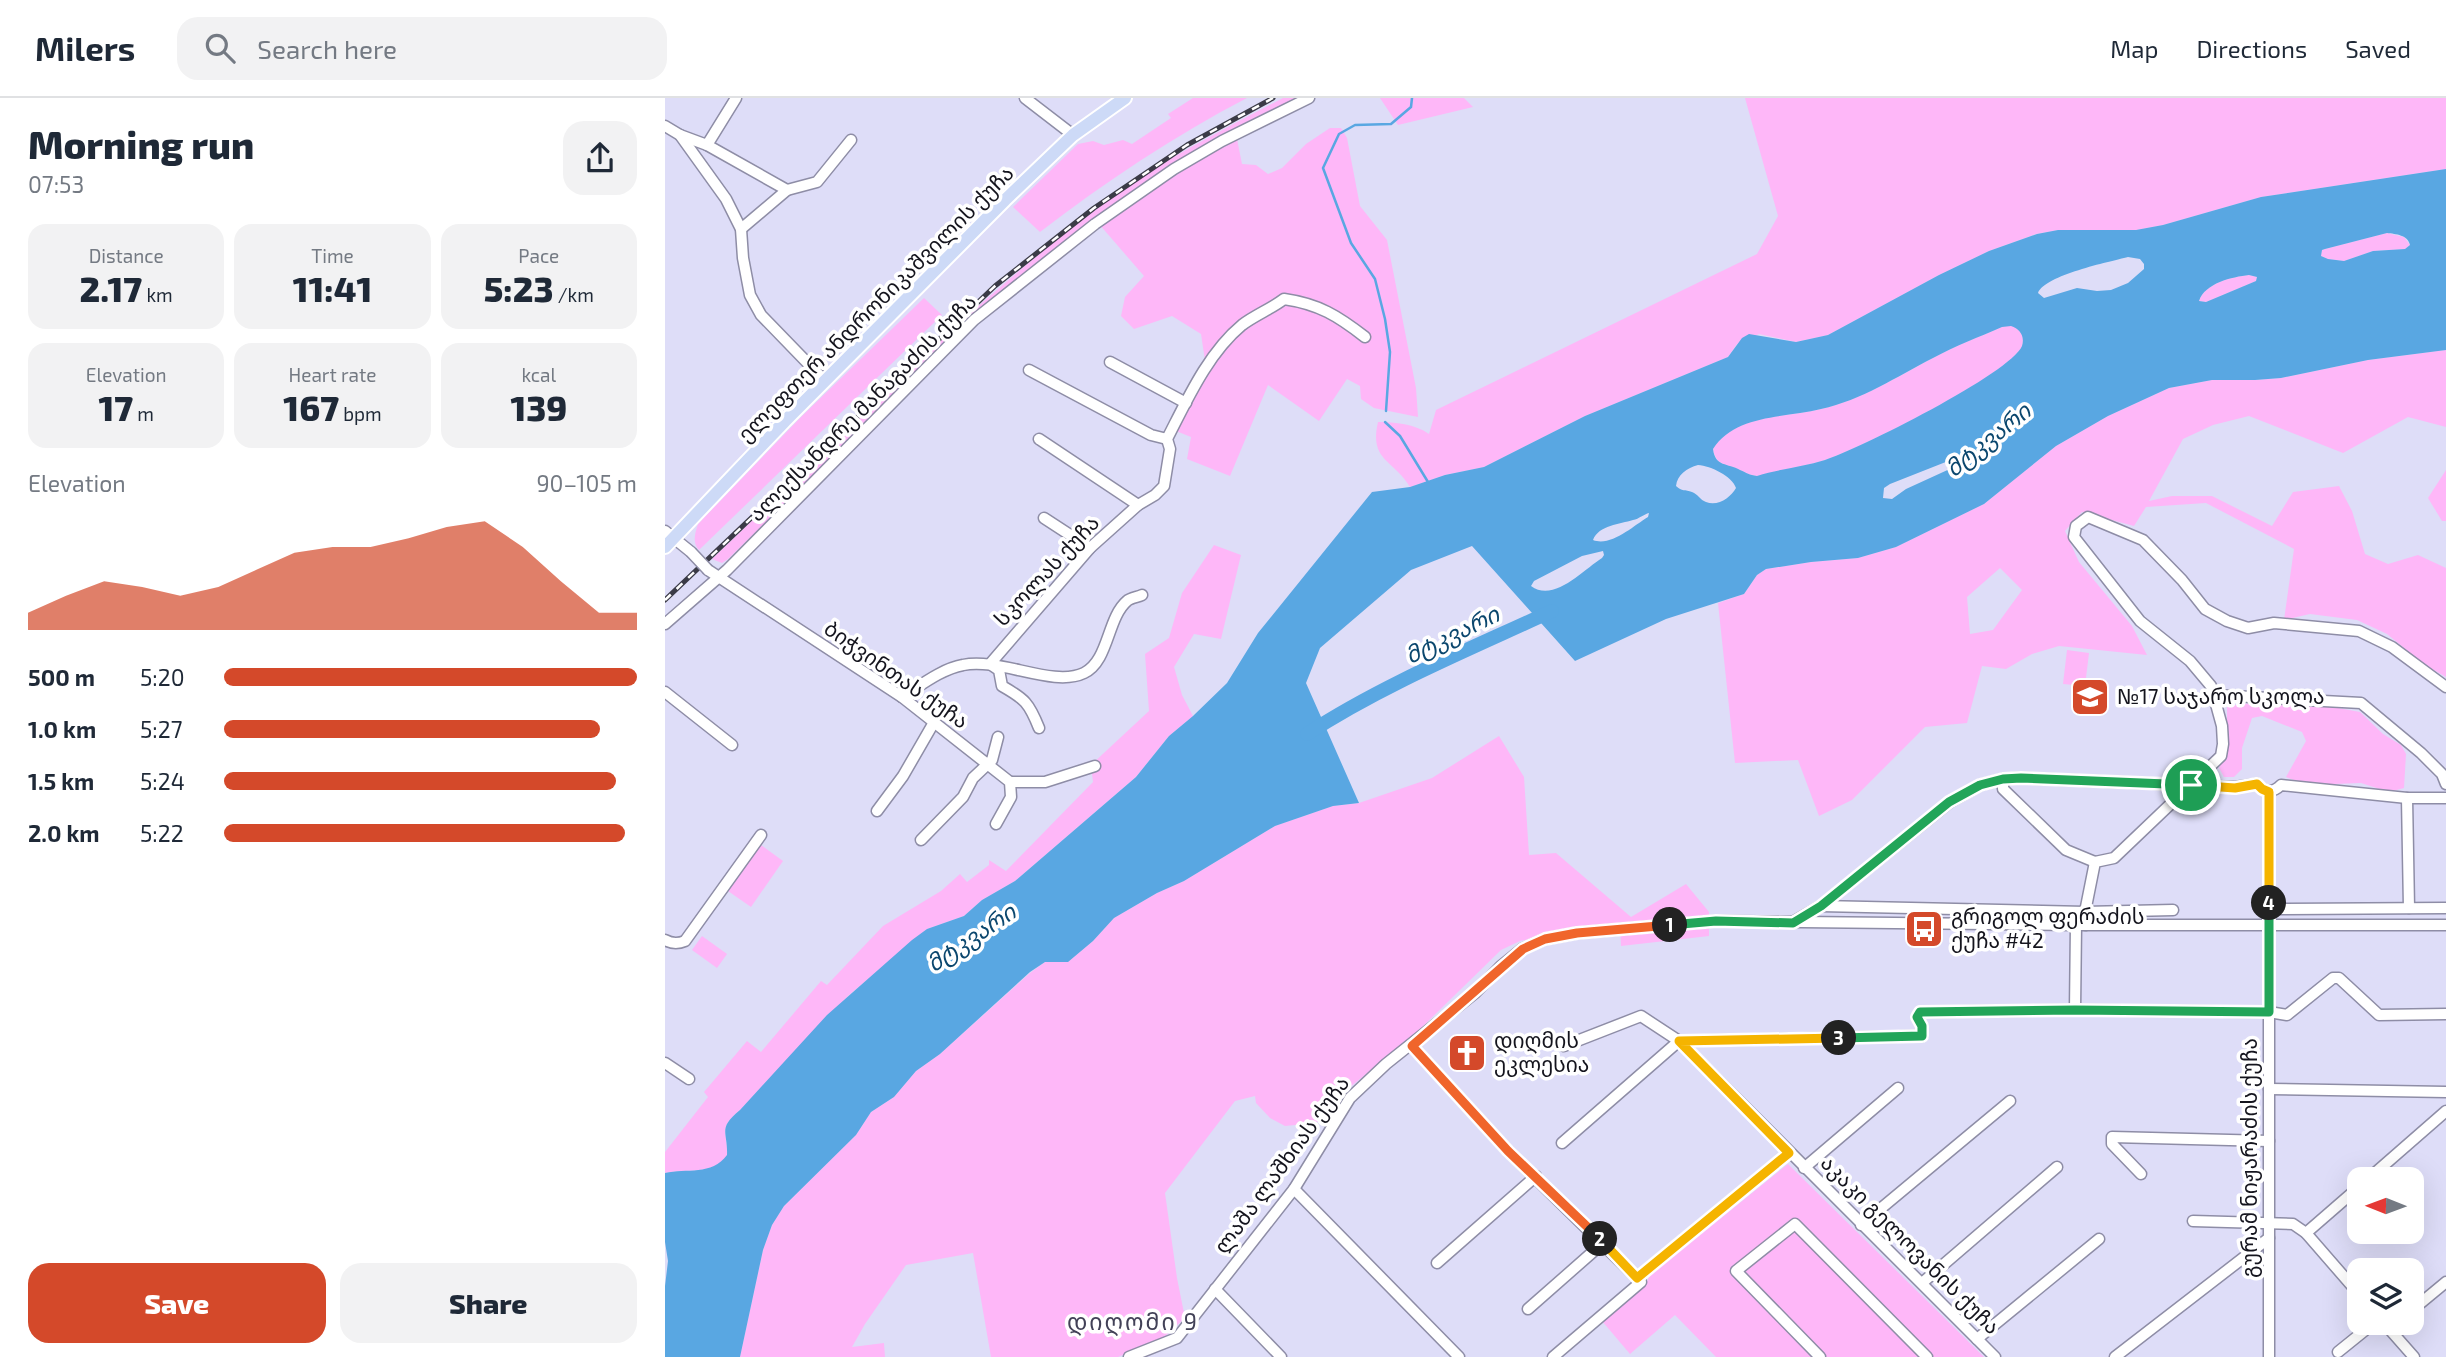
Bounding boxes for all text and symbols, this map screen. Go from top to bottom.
search box [177,17,667,80]
text: Milers [35,28,135,68]
icon: search [201,29,239,67]
text: Search here [257,33,397,64]
text: Map [2110,34,2158,63]
text: Directions [2196,34,2307,63]
text: Saved [2345,34,2411,63]
text: Morning run [28,121,254,167]
button: share [563,121,637,195]
street label: ელეფთერ ანდრონიკაშვილის ქუჩა [732,160,1020,448]
text: 07:53 [28,170,84,198]
text: Distance [89,244,164,267]
text: Time [311,244,354,267]
text: Pace [518,244,559,267]
text: 2.17 [80,267,142,309]
text: 11:41 [293,267,372,309]
text: 5:23 [484,267,554,309]
text: km [142,283,173,306]
text: /km [554,283,594,306]
street label: ალექსანდრე მანაგაძის ქუჩა [743,288,982,527]
text: Elevation [86,363,166,386]
text: Heart rate [289,363,376,386]
text: kcal [521,363,556,386]
text: 17 [98,386,133,428]
text: 167 [283,386,339,428]
text: 139 [510,386,567,428]
water label: მტკვარი [1939,396,2037,483]
text: m [133,402,154,425]
text: bpm [339,402,382,425]
text: Elevation [28,469,126,497]
text: 90–105 m [536,469,637,497]
street label: სკოლას ქუჩა [988,509,1105,632]
water label: მტკვარი [1400,599,1504,670]
street label: ბიჭვინთას ქუჩა [819,615,974,734]
text: 500 m [28,663,95,691]
text: 5:20 [140,663,185,691]
school or university icon: №17 საჯარო სკოლა [2069,676,2111,718]
place label: №17 საჯარო სკოლა [2117,683,2325,710]
text: 1.0 km [28,715,96,743]
text: 5:27 [140,715,182,743]
pin [2161,755,2221,815]
icon: arrive [2172,766,2210,804]
text: 1.5 km [28,767,94,795]
text: 5:24 [140,767,185,795]
text: 2.0 km [28,819,100,847]
text: 5:22 [140,819,184,847]
pin: 4 [2251,886,2287,920]
text: 4 [2262,891,2275,914]
water label: მტკვარი [921,897,1022,978]
place label: გრიგოლ ფერაძის ქუჩა #42 [1951,903,2145,953]
pin: 1 [1653,908,1688,942]
bus stop icon: გრიგოლ ფერაძის ქუჩა #42 [1903,908,1945,950]
text: 1 [1665,913,1674,936]
pin: 3 [1821,1020,1857,1056]
text: 3 [1833,1026,1844,1049]
place label: დიღმის ეკლესია [1494,1027,1589,1078]
church icon: დიღმის ეკლესია [1446,1032,1488,1074]
street label: გურამ ნიჟარაძის ქუჩა [2236,1038,2262,1278]
street label: ლაშა ლაშხიას ქუჩა [1208,1071,1355,1259]
street label: აკაკი გელოვანის ქუჩა [1815,1149,2006,1340]
north arrow [2347,1167,2424,1244]
map controls [2347,1167,2424,1335]
pin: 2 [1583,1222,1618,1256]
text: 2 [1594,1227,1605,1250]
button: layers [2347,1258,2424,1335]
button: Save [28,1263,326,1343]
button: Share [340,1263,637,1343]
district label: დიღომი 9 [1067,1307,1199,1336]

